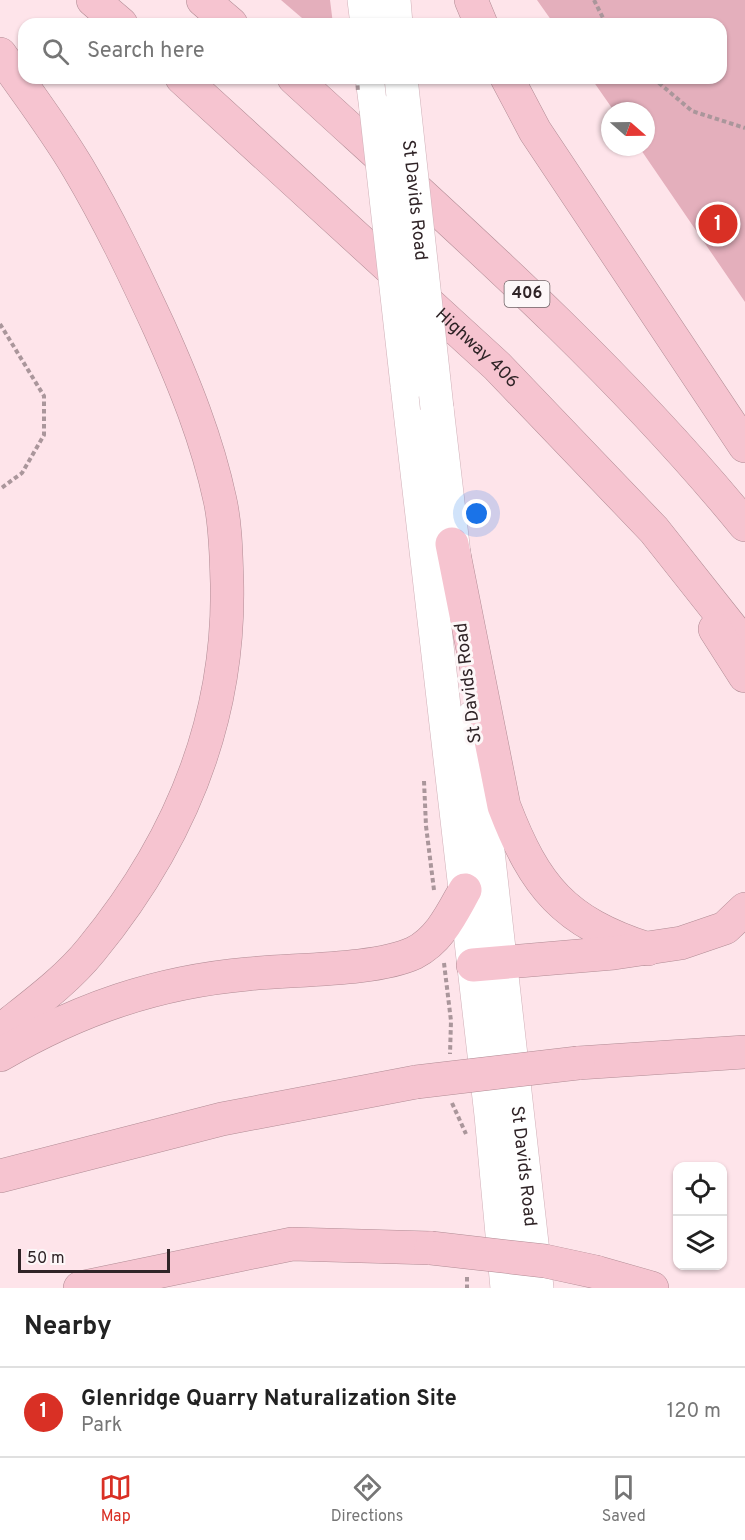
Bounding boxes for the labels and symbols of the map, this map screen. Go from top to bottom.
north arrow [601,102,655,156]
street label: St Davids Road [396,139,432,262]
pin: 1 [698,202,738,246]
road number: 406 [504,281,550,307]
street label: Highway 406 [430,303,524,393]
your location [462,499,491,528]
street label: St Davids Road [450,621,488,745]
street label: St Davids Road [505,1105,542,1228]
scale bar [18,1246,170,1274]

